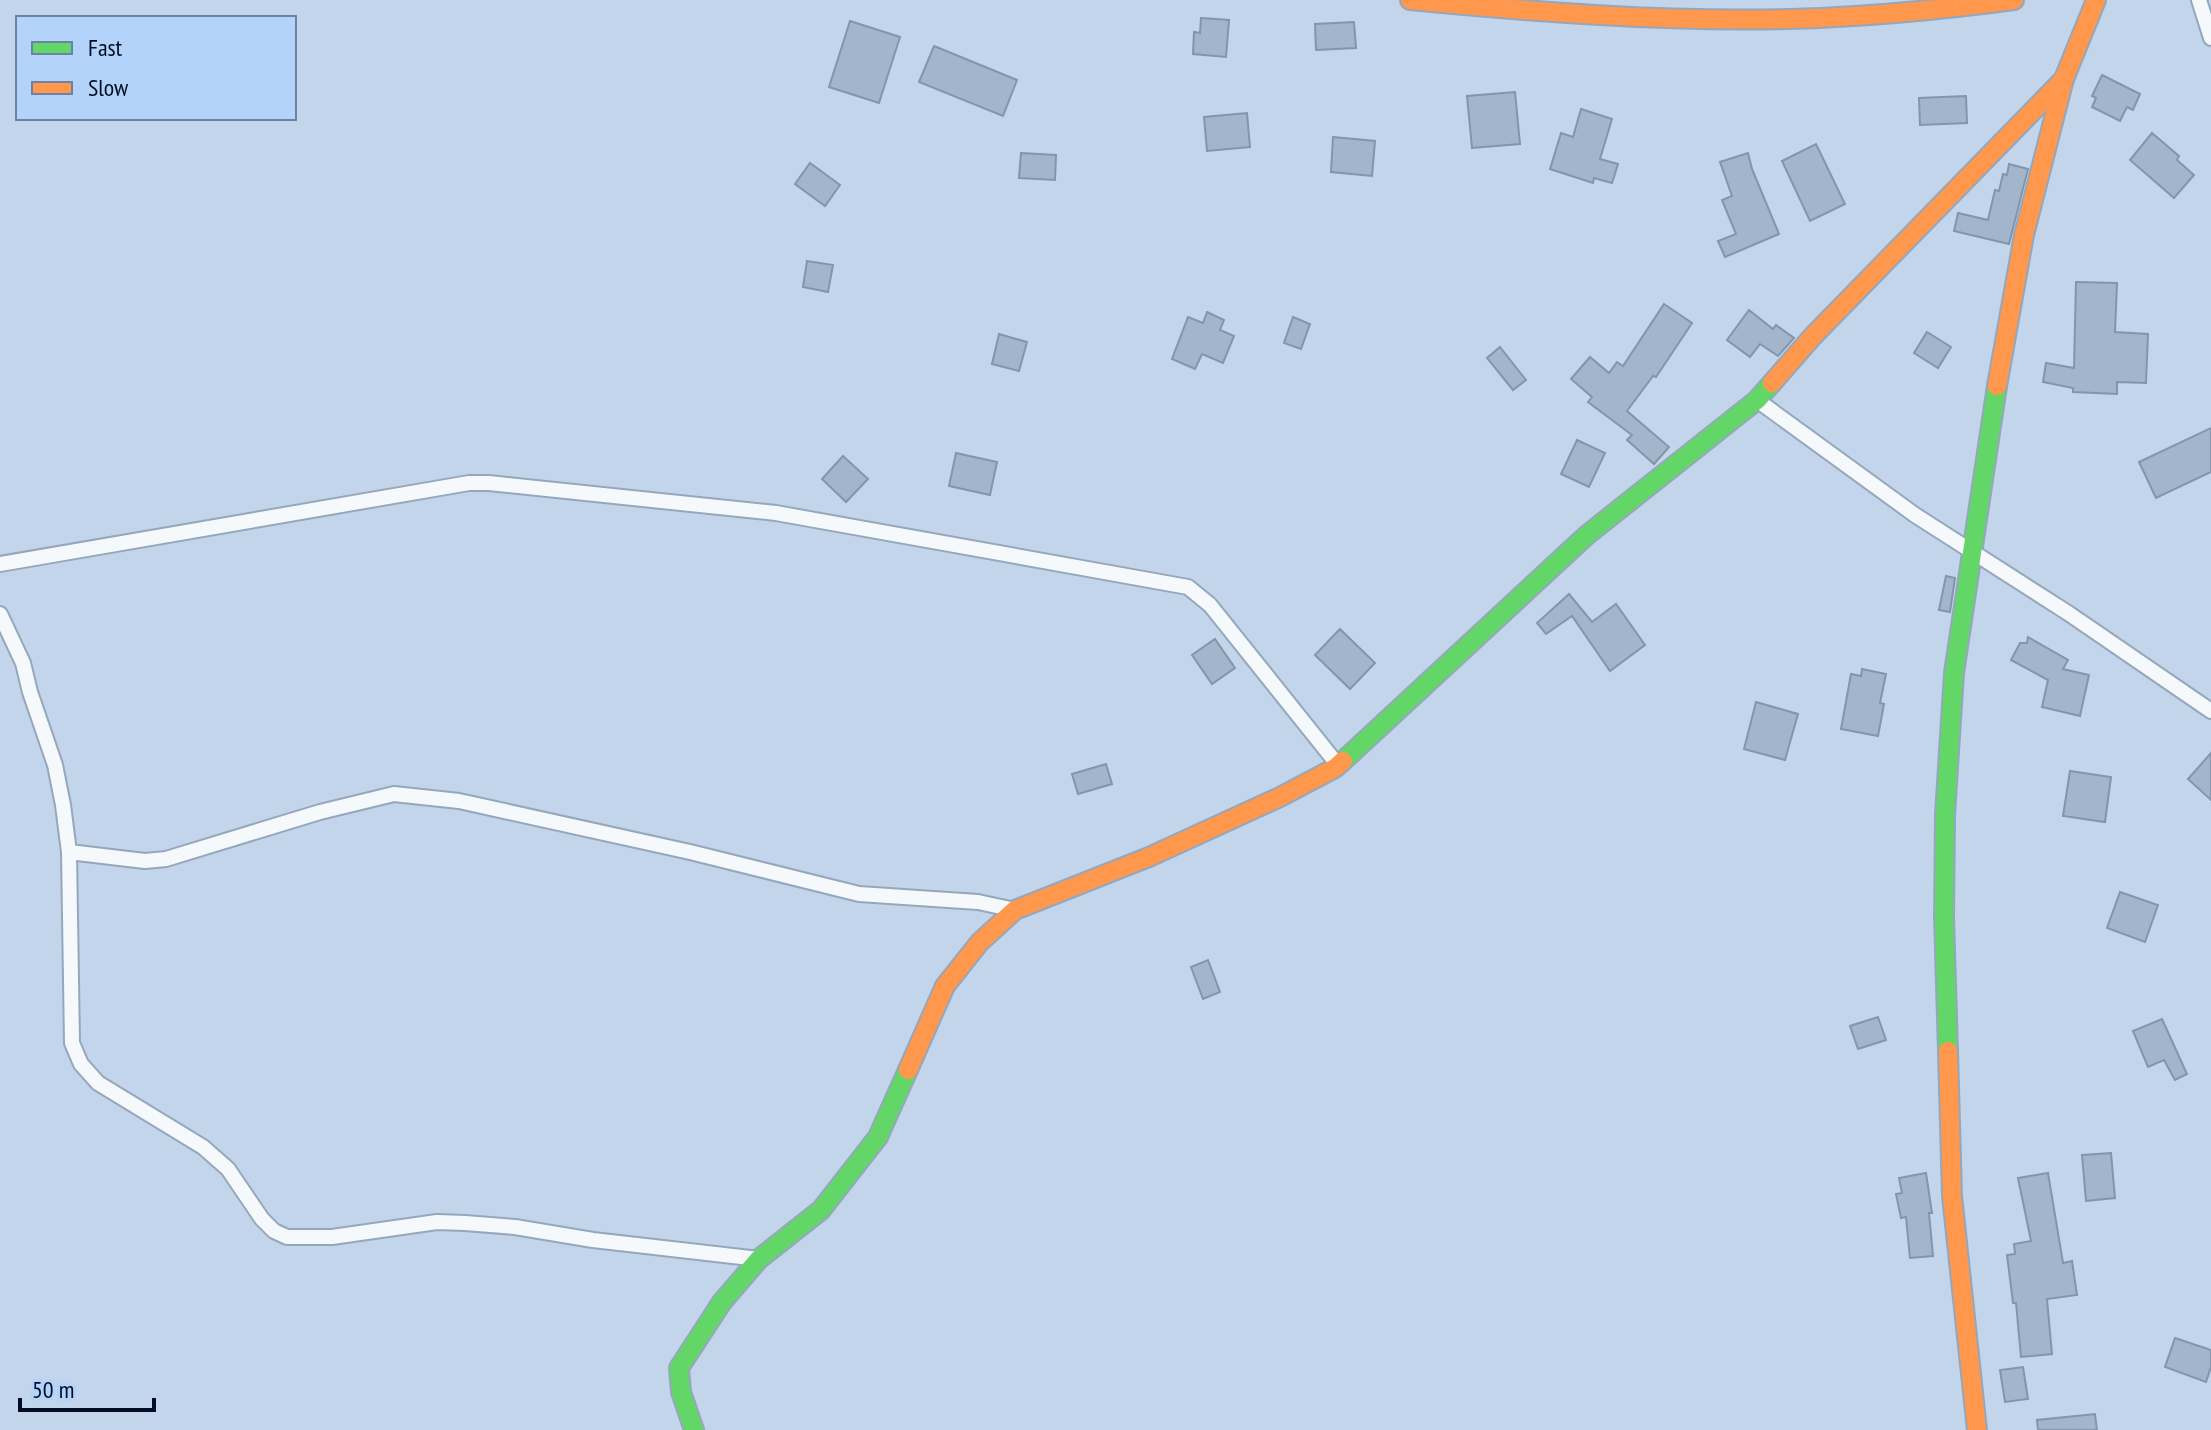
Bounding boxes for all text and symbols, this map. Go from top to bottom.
legend [16,16,296,120]
text: Fast [88,32,123,63]
text: Slow [88,72,129,103]
scale bar [20,1362,154,1412]
text: 50 m [32,1374,74,1405]

